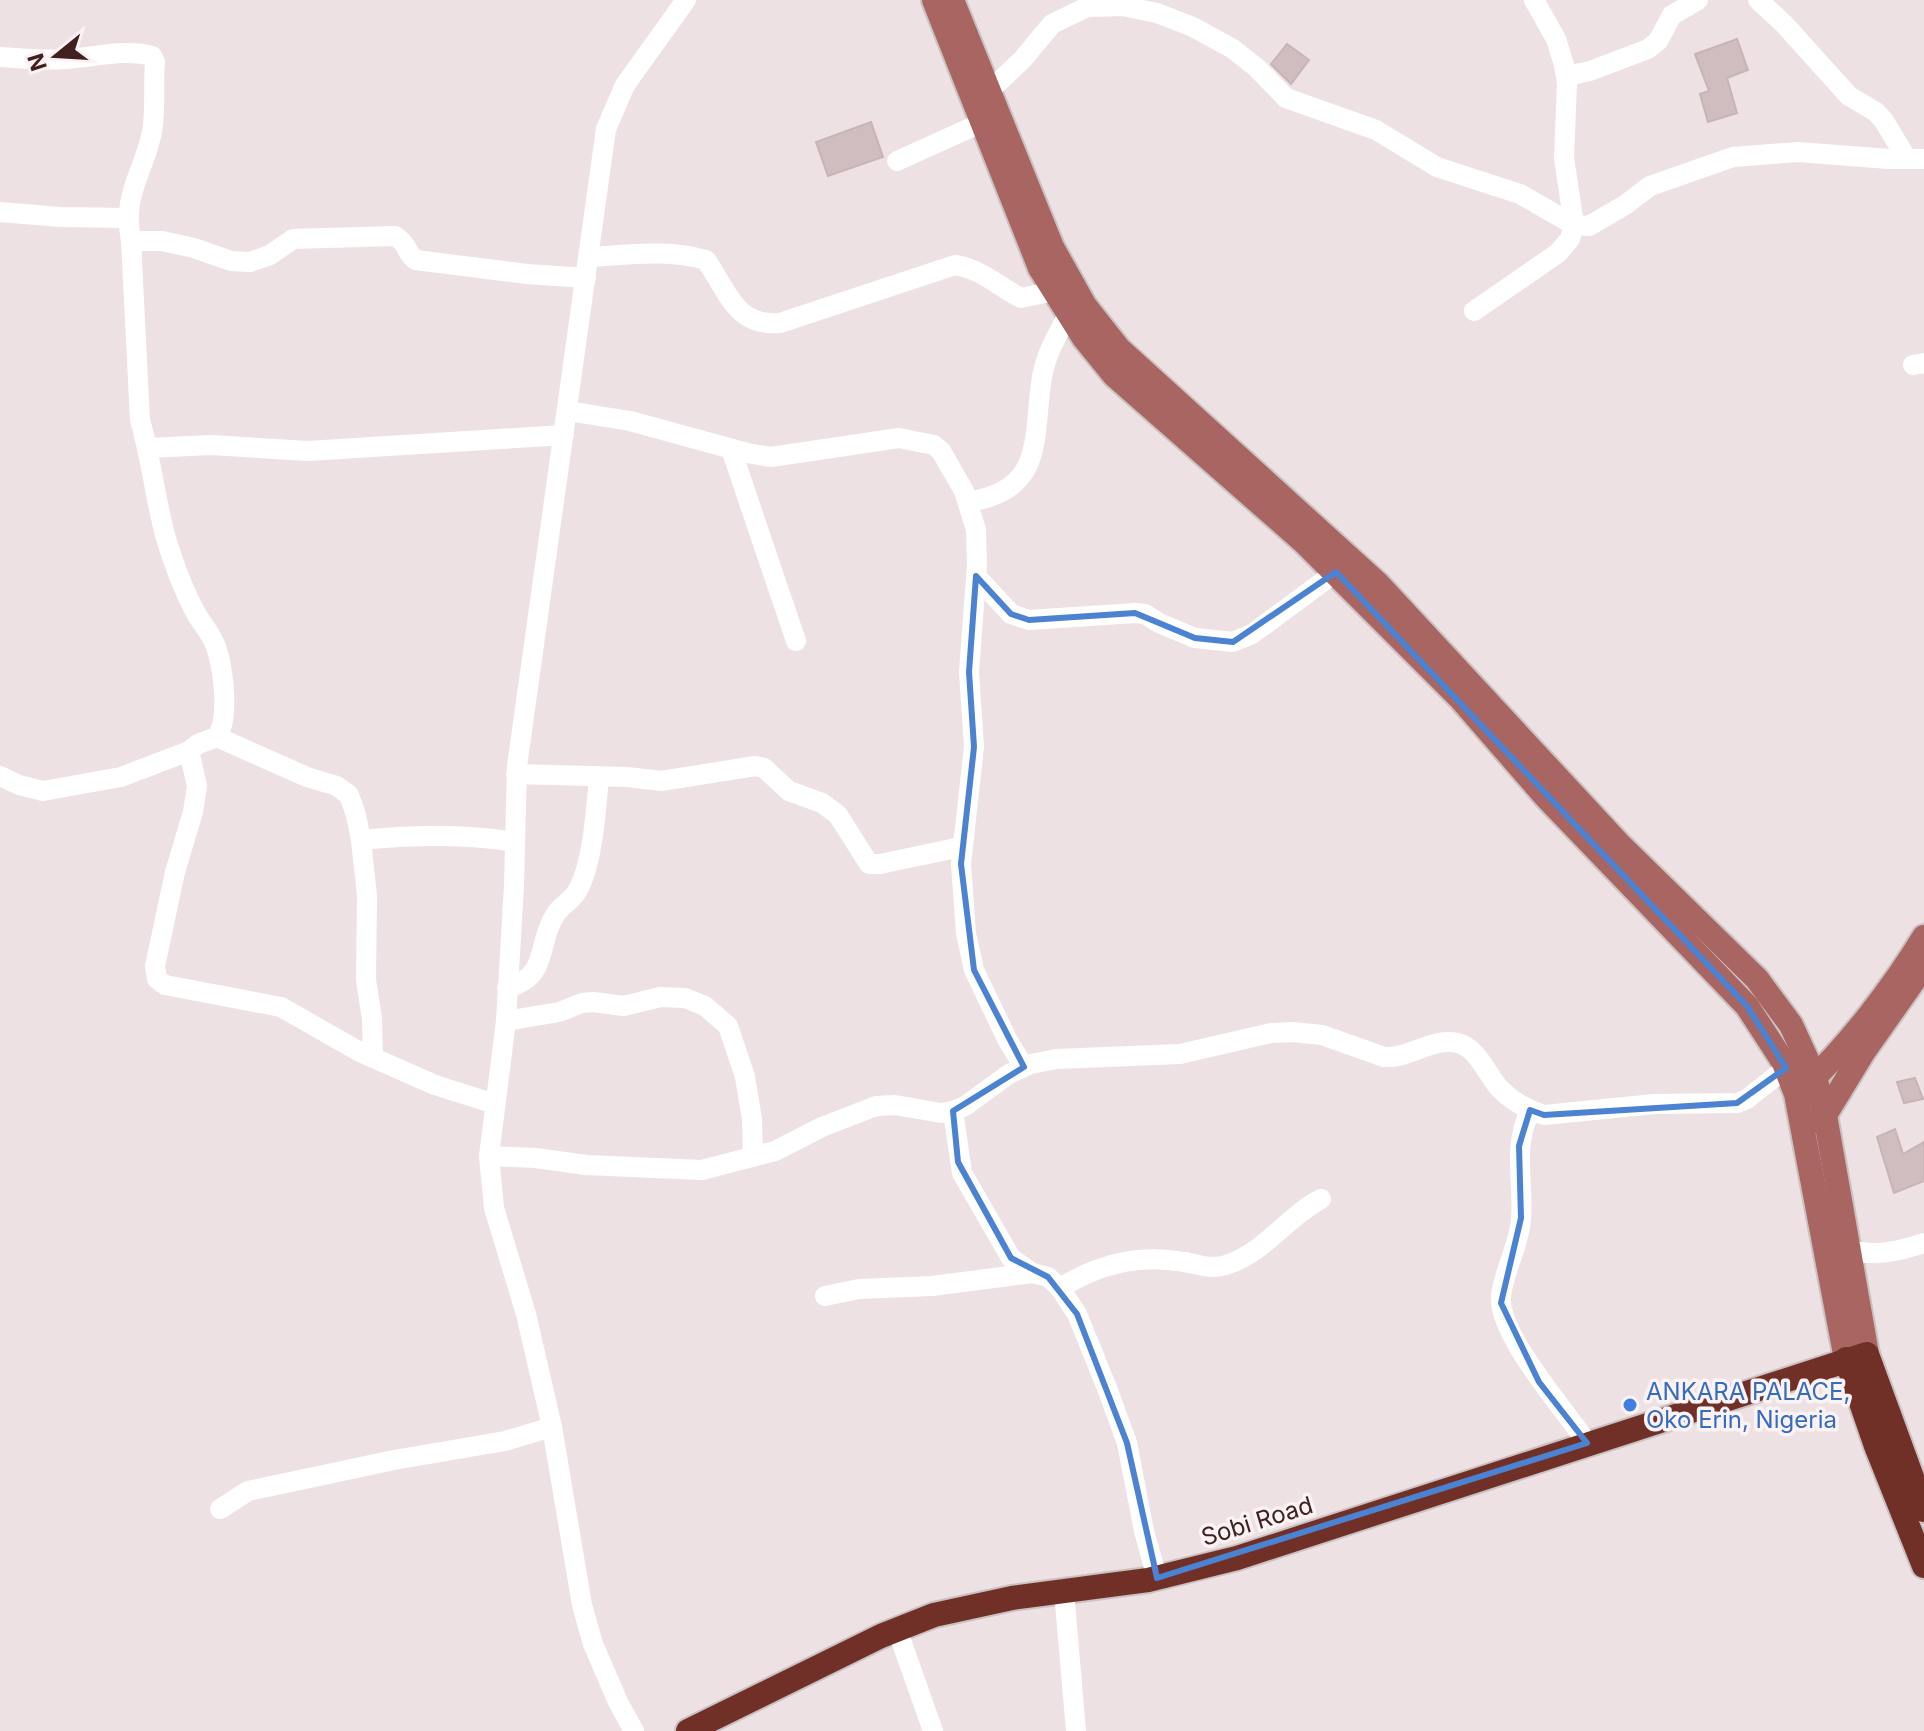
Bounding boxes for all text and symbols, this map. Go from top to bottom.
north arrow [16,16,96,96]
text: N [22,50,52,74]
place label: ANKARA PALACE, Oko Erin, Nigeria [1646,1377,1850,1434]
marker: ANKARA PALACE, Oko Erin, Nigeria [1621,1396,1639,1414]
street label: Sobi Road [1198,1490,1316,1552]

